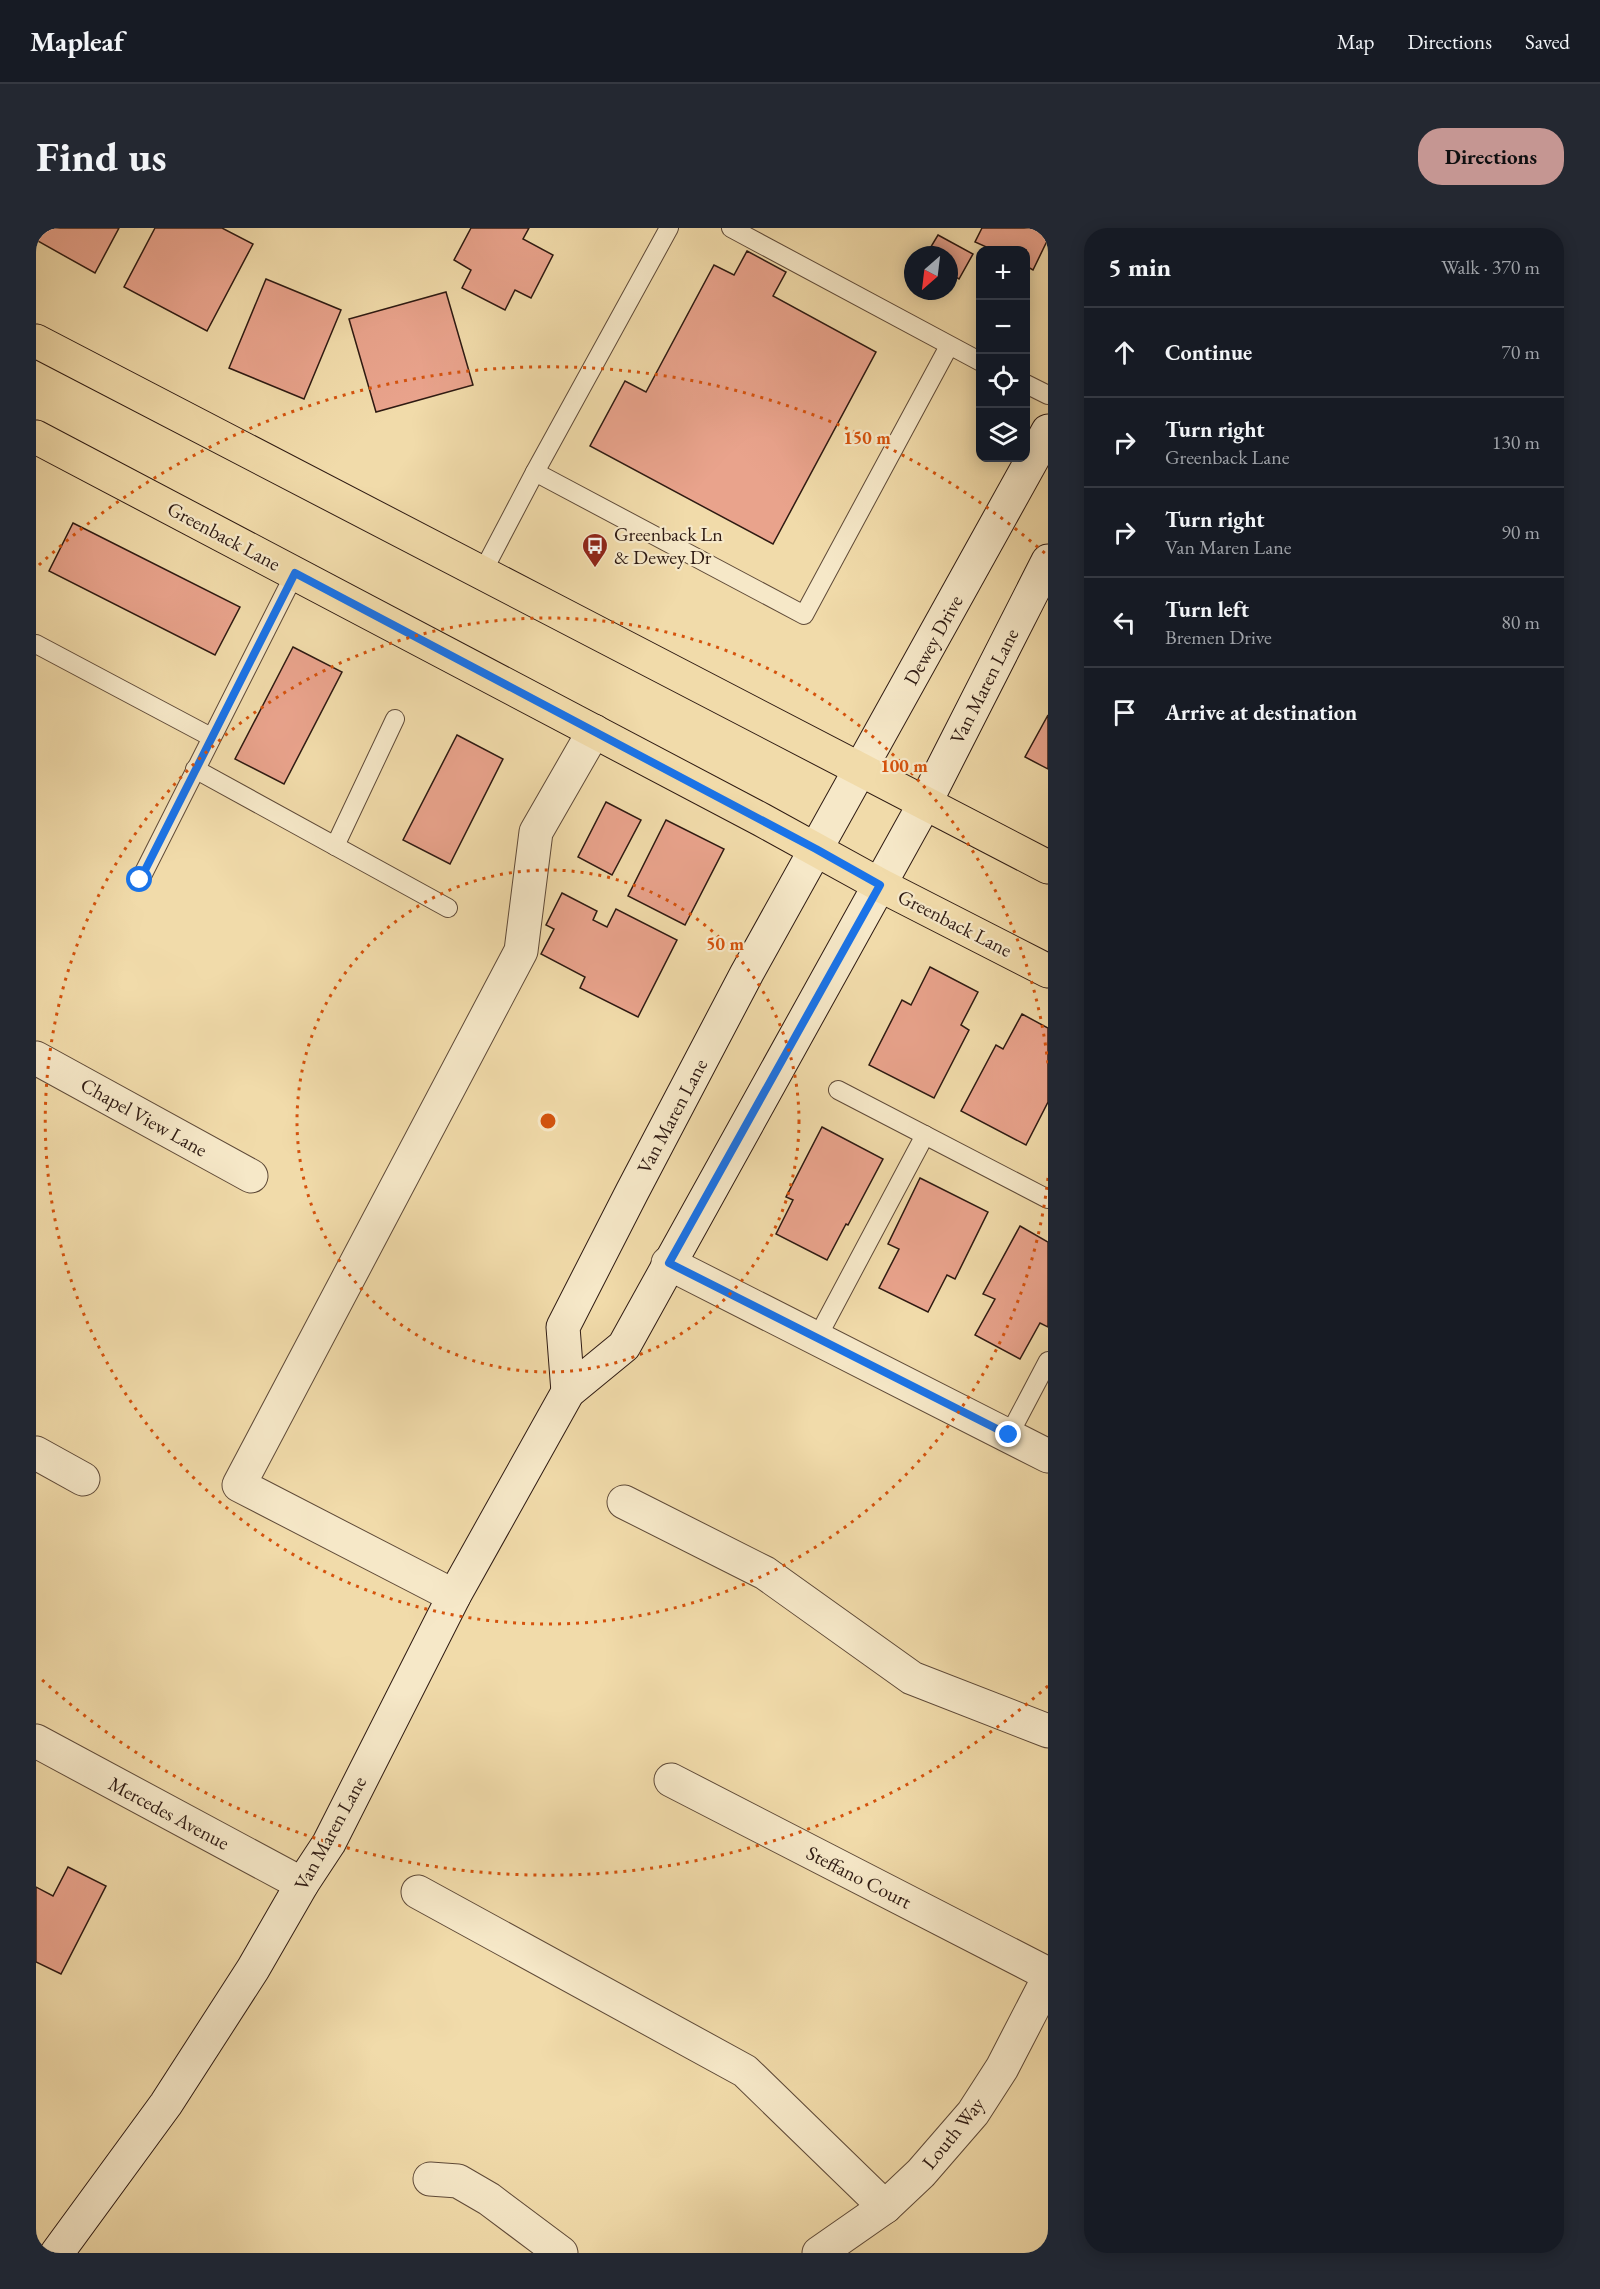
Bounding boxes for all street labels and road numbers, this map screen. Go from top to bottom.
street label: Greenback Lane [163,495,285,577]
street label: Dewey Drive [898,590,969,690]
street label: Van Maren Lane [944,624,1024,748]
street label: Greenback Lane [894,883,1017,963]
street label: Van Maren Lane [631,1054,713,1178]
street label: Chapel View Lane [76,1071,212,1163]
street label: Mercedes Avenue [104,1770,234,1856]
street label: Van Maren Lane [288,1771,372,1895]
street label: Steffano Court [802,1839,917,1915]
street label: Louth Way [916,2091,990,2174]

